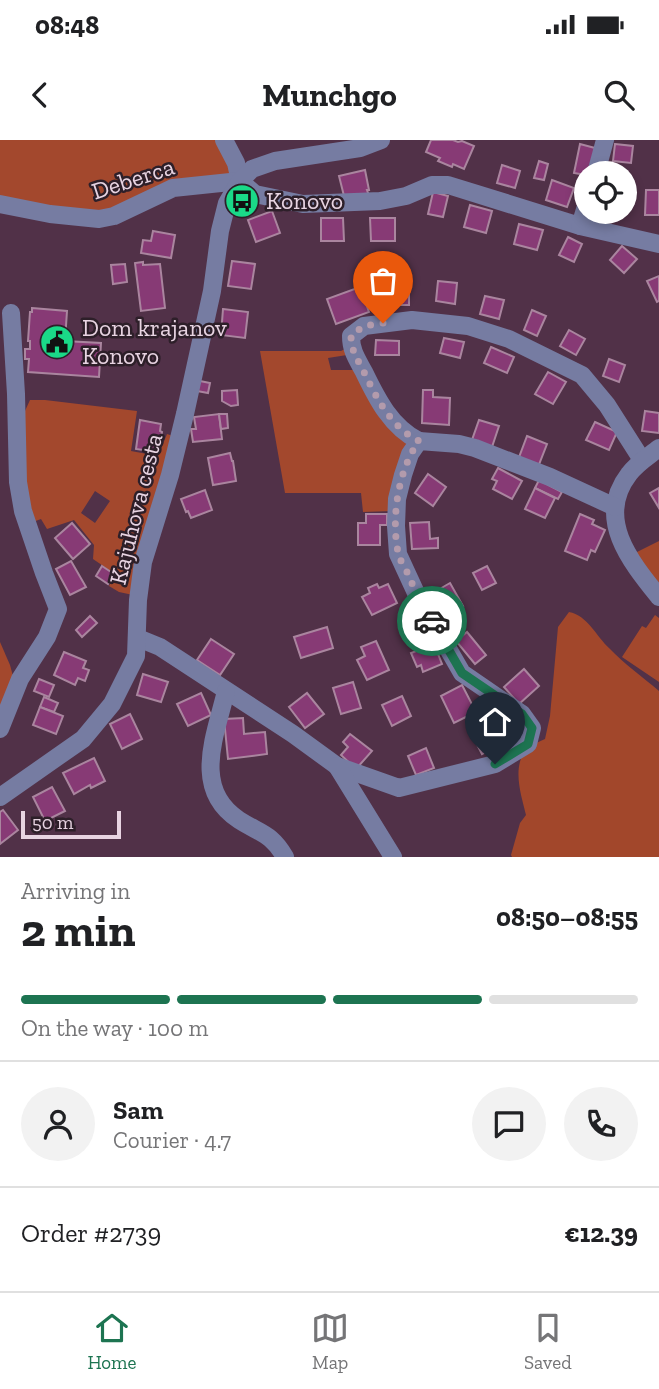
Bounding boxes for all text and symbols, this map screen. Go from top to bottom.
text: 08:48 [35,9,99,41]
icon: back [21,76,59,114]
text: Munchgo [262,76,397,114]
icon: search [600,76,638,114]
street label: Deberca [88,151,178,205]
map controls [574,161,637,224]
button: locate [574,161,637,224]
bus stop icon: Konovo [223,182,261,220]
place label: Konovo [266,186,343,215]
pin [353,251,413,323]
icon: bag [364,262,402,300]
place label: Dom krajanov Konovo [82,313,227,370]
public building icon: Dom krajanov Konovo [38,323,76,361]
street label: Kajuhova cesta [103,430,168,587]
courier [397,586,467,656]
icon: car [413,602,451,640]
pin [465,692,525,764]
icon: home [476,703,514,741]
scale bar [21,808,121,840]
text: 50 m [32,811,73,834]
text: Arriving in [21,877,130,905]
text: 08:50–08:55 [496,901,638,933]
text: 2 min [21,903,136,958]
text: On the way · 100 m [21,1014,208,1042]
button: person [21,1087,95,1161]
button: chat [472,1087,546,1161]
button: phone [564,1087,638,1161]
text: Sam [113,1094,163,1126]
text: Courier · 4.7 [113,1126,231,1154]
text: Order #2739 [21,1217,161,1249]
text: €12.39 [564,1217,638,1249]
tab: Home [87,1309,136,1374]
tab: Map [311,1309,349,1374]
tab: Saved [524,1309,572,1374]

